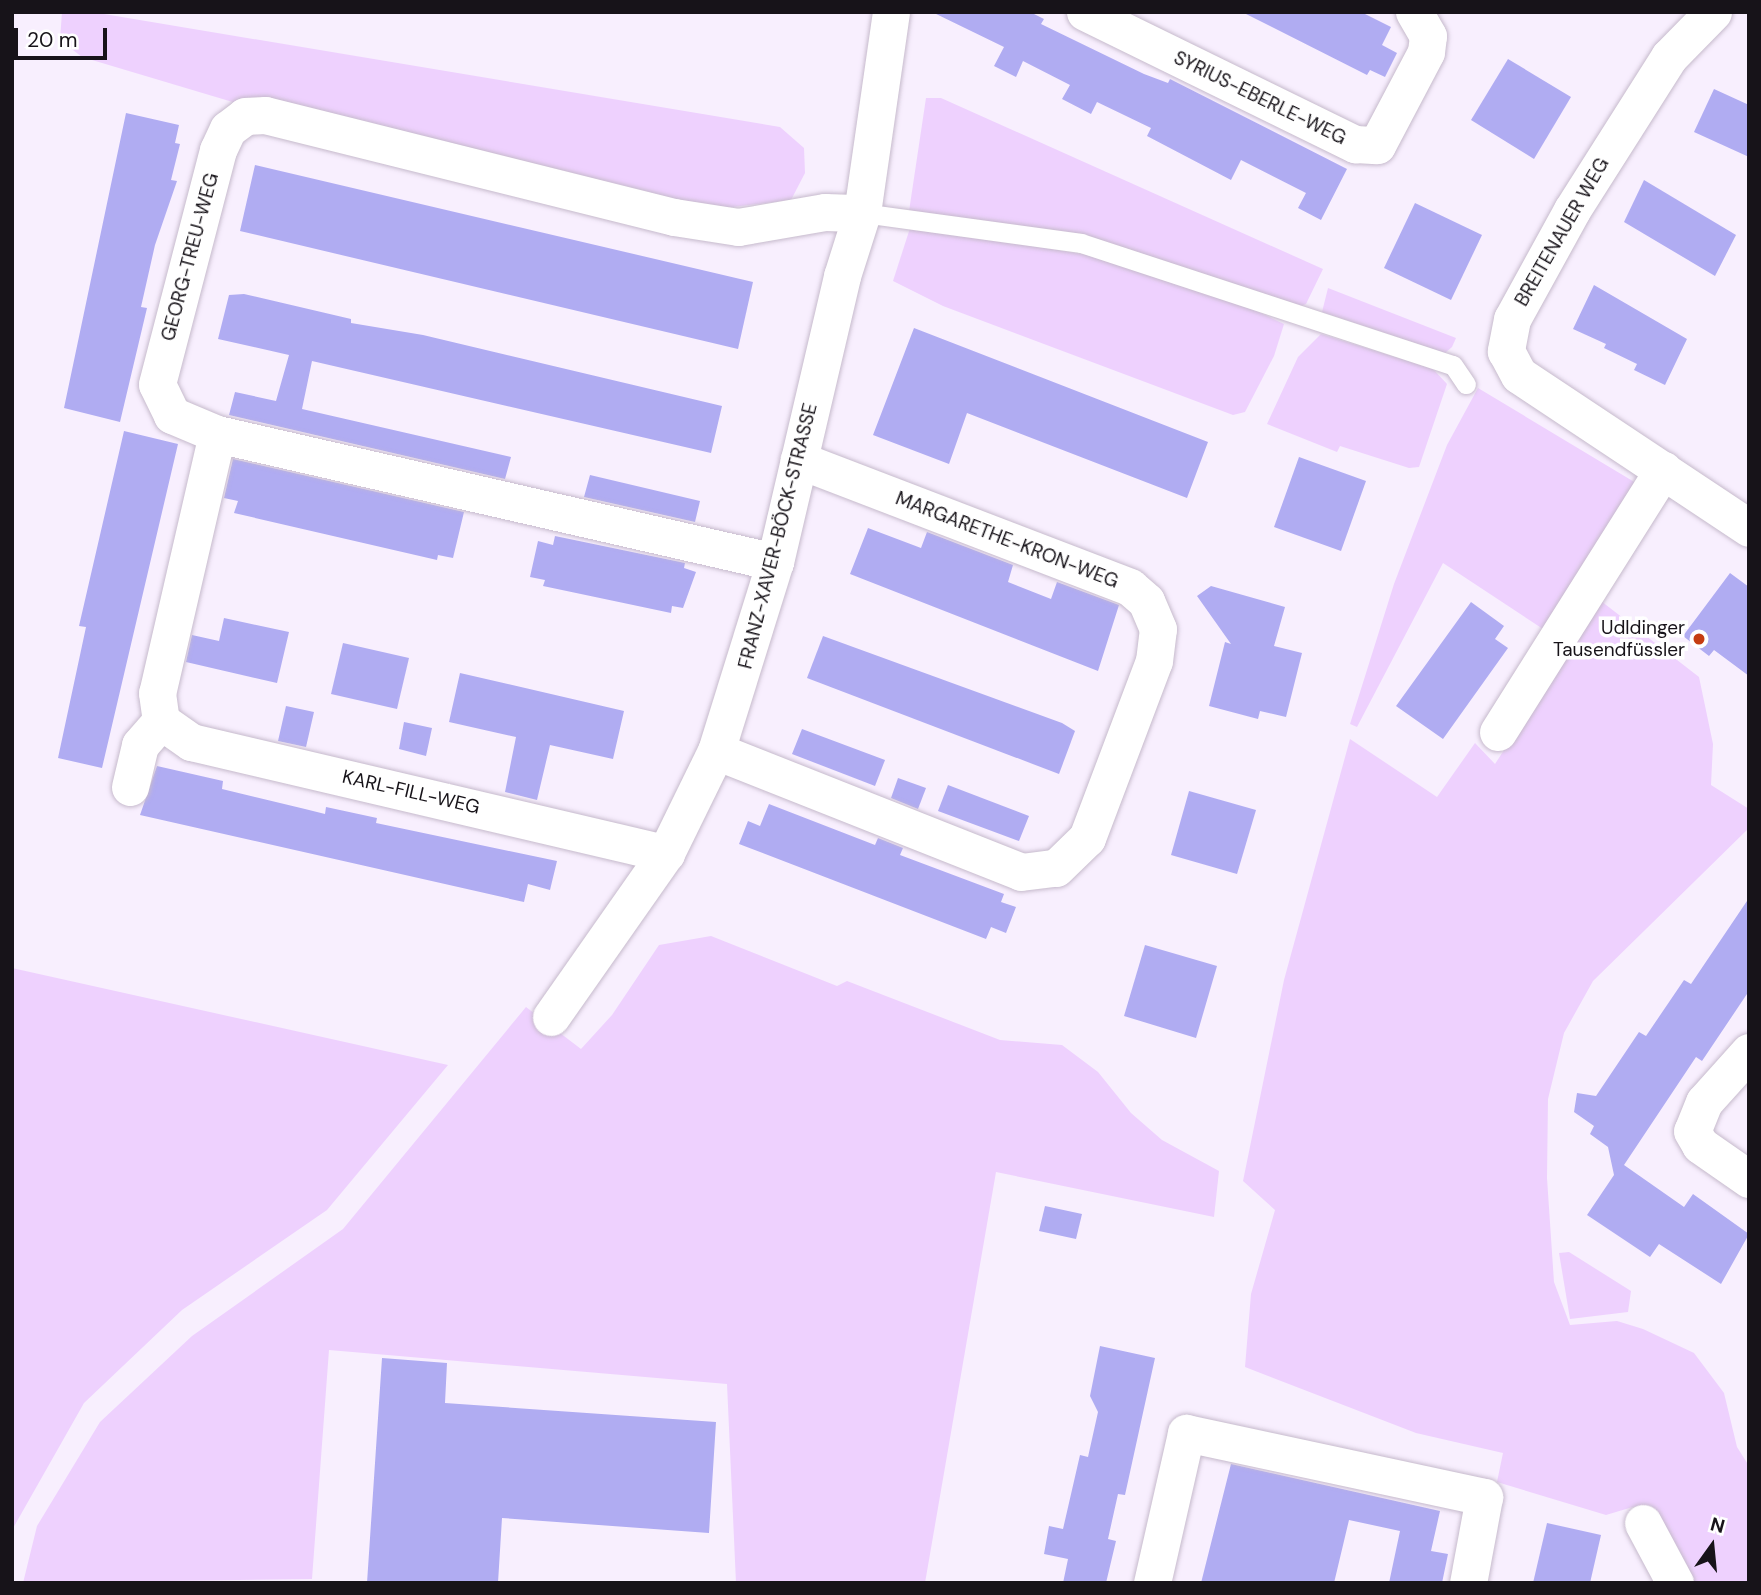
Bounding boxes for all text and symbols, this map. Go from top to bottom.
scale bar [18,14,110,58]
text: 20 m [27,26,78,54]
street label: SYRIUS-EBERLE-WEG [1170,46,1350,150]
street label: BREITENAUER WEG [1510,154,1614,310]
street label: GEORG-TREU-WEG [157,170,223,344]
street label: FRANZ-XAVER-BÖCK-STRASSE [734,401,822,671]
street label: MARGARETHE-KRON-WEG [892,487,1122,593]
place label: Udldinger Tausendfüssler [1553,617,1685,661]
marker: Udldinger Tausendfüssler [1691,631,1707,647]
street label: KARL-FILL-WEG [340,765,482,819]
north arrow [1677,1511,1747,1581]
text: N [1708,1511,1727,1539]

